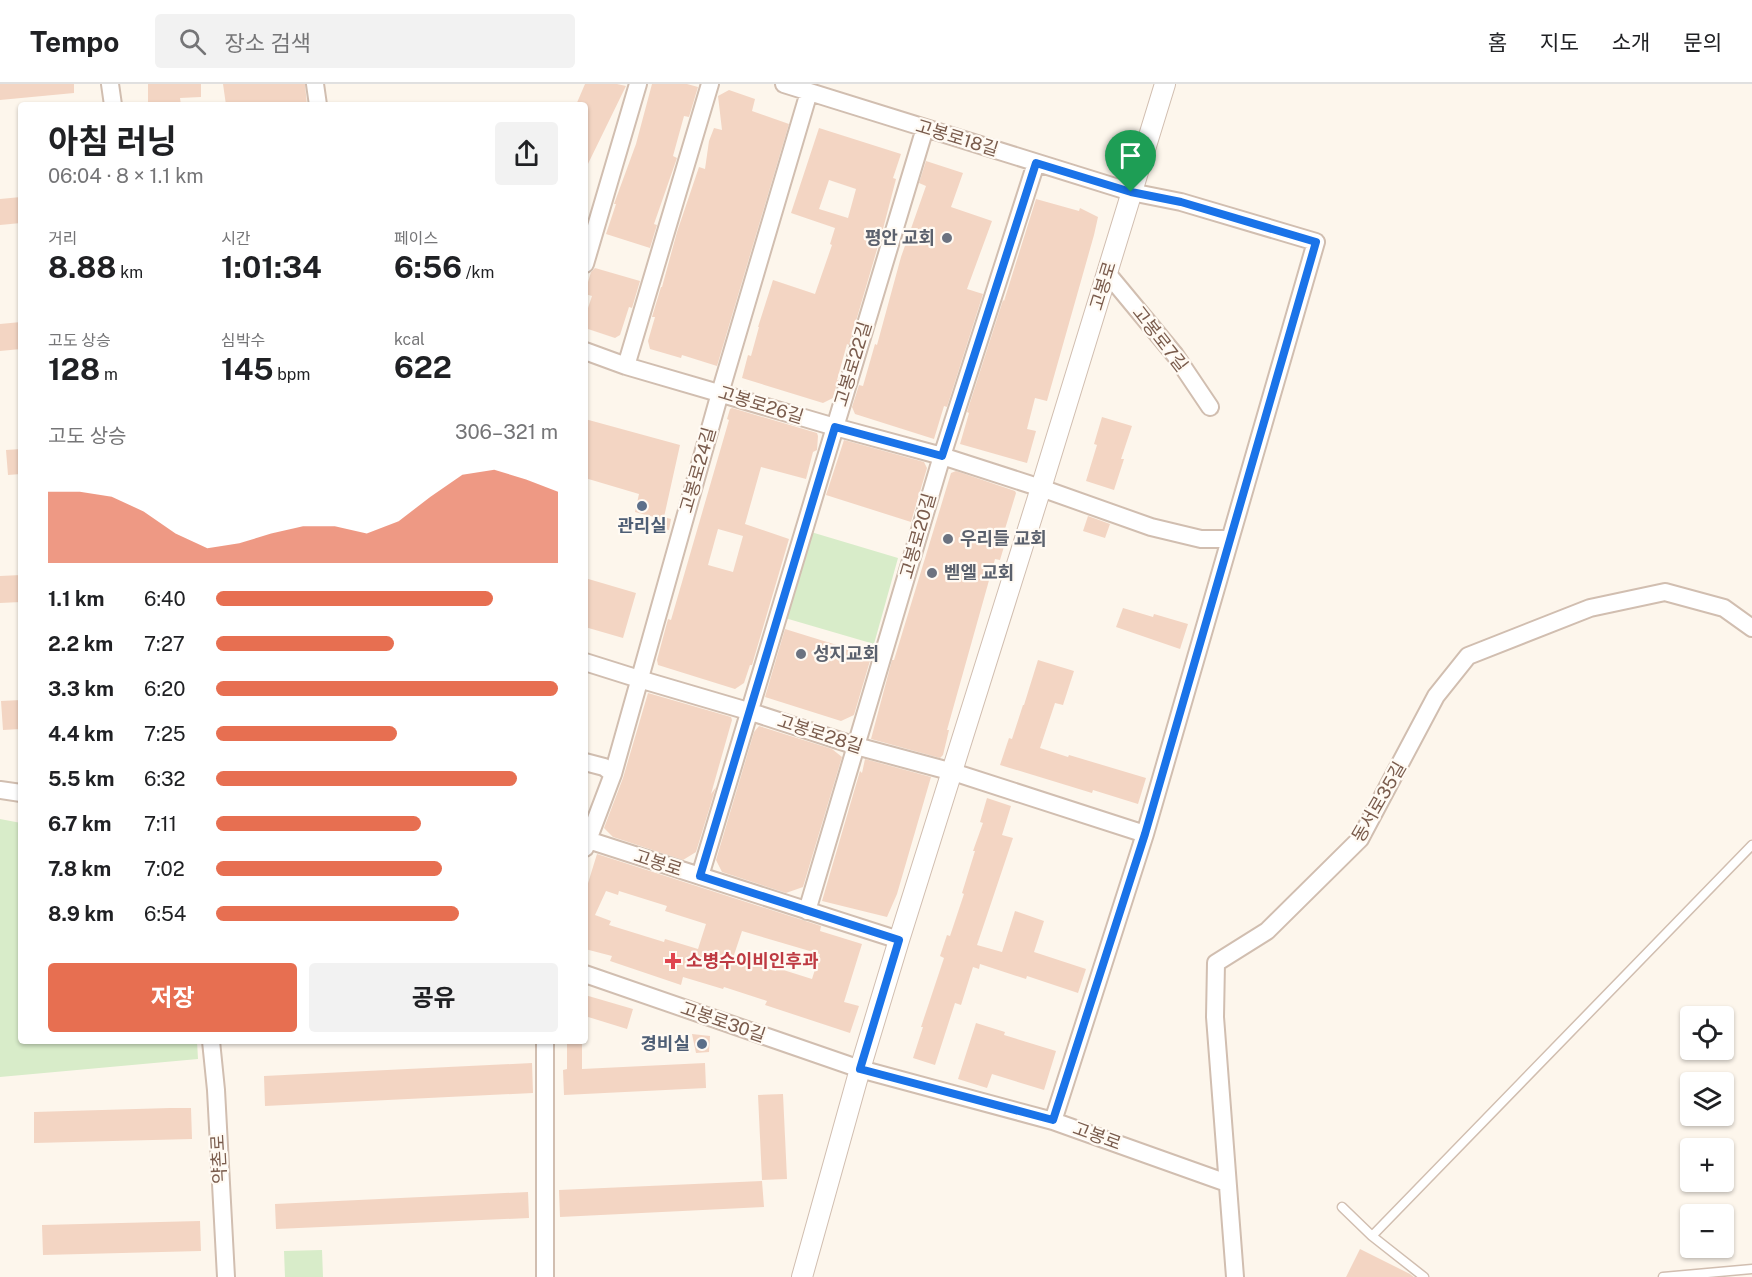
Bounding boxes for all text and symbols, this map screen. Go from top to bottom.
search box [155,14,575,68]
text: Tempo [30,25,119,58]
icon: search [176,25,209,58]
text: 장소 검색 [224,30,311,56]
text: 홈 [1488,30,1507,55]
text: 지도 [1540,30,1579,55]
text: 소개 [1612,30,1650,55]
text: 문의 [1683,30,1722,55]
street label: 고봉로18길 [913,115,1001,160]
text: 아침 러닝 [48,122,177,160]
button: share [495,122,558,185]
pin [1105,130,1156,192]
icon: arrive [1114,139,1147,172]
text: 06:04 · 8 × 1.1 km [48,164,204,188]
place label: 평안 교회 [865,227,935,248]
text: 거리 [48,229,77,248]
text: 시간 [221,229,250,248]
text: 페이스 [394,229,438,248]
marker: 평안 교회 [940,231,954,245]
text: 8.88 [48,249,116,285]
text: 1:01:34 [221,249,322,285]
text: 6:56 [394,249,462,285]
street label: 고봉로 [1085,259,1120,313]
text: km [116,263,143,282]
text: /km [462,263,494,282]
street label: 고봉로7길 [1128,302,1192,376]
street label: 고봉로22길 [830,319,875,409]
text: kcal [394,330,425,349]
text: 고도 상승 [48,331,111,350]
text: 심박수 [221,331,265,350]
text: 622 [394,349,452,385]
text: 128 [48,351,100,387]
text: 145 [221,351,273,387]
text: m [100,365,118,384]
text: bpm [273,365,310,384]
street label: 고봉로26길 [716,382,806,427]
text: 306–321 m [455,420,558,444]
text: 고도 상승 [48,424,126,448]
street label: 고봉로24길 [675,425,720,515]
street label: 고봉로20길 [895,491,940,581]
marker: 관리실 [635,499,649,513]
place label: 관리실 [617,515,667,536]
place label: 우리들 교회 [960,528,1047,549]
marker: 우리들 교회 [941,532,955,546]
place label: 벧엘 교회 [944,562,1014,583]
marker: 벧엘 교회 [925,566,939,580]
text: 1.1 km [48,587,105,611]
text: 6:40 [144,587,186,611]
text: 2.2 km [48,632,113,656]
text: 7:27 [144,632,185,656]
place label: 성지교회 [813,643,879,664]
marker: 성지교회 [794,647,808,661]
text: 3.3 km [48,677,114,701]
text: 6:20 [144,677,186,701]
street label: 고봉로28길 [775,710,866,757]
text: 4.4 km [48,722,114,746]
text: 7:25 [144,722,186,746]
street label: 동서로35길 [1347,758,1410,846]
text: 5.5 km [48,767,114,791]
text: 6:32 [144,767,185,791]
text: 6.7 km [48,812,112,836]
text: 7:11 [144,812,177,836]
street label: 고봉로 [631,845,685,880]
text: 7.8 km [48,857,111,881]
text: 7:02 [144,857,185,881]
text: 8.9 km [48,902,114,926]
text: 6:54 [144,902,186,926]
place label: 소병수이비인후과 [686,950,819,971]
marker: 소병수이비인후과 [664,952,682,970]
button: 저장 [48,963,297,1032]
button: 공유 [309,963,558,1032]
street label: 고봉로30길 [678,997,768,1046]
map controls [1680,1006,1734,1258]
button: locate [1680,1006,1734,1060]
place label: 경비실 [640,1033,690,1054]
marker: 경비실 [695,1037,709,1051]
button: layers [1680,1072,1734,1126]
street label: 고봉로 [1070,1117,1124,1154]
street label: 약촌로 [207,1134,230,1184]
button: + [1680,1138,1734,1192]
button: − [1680,1204,1734,1258]

